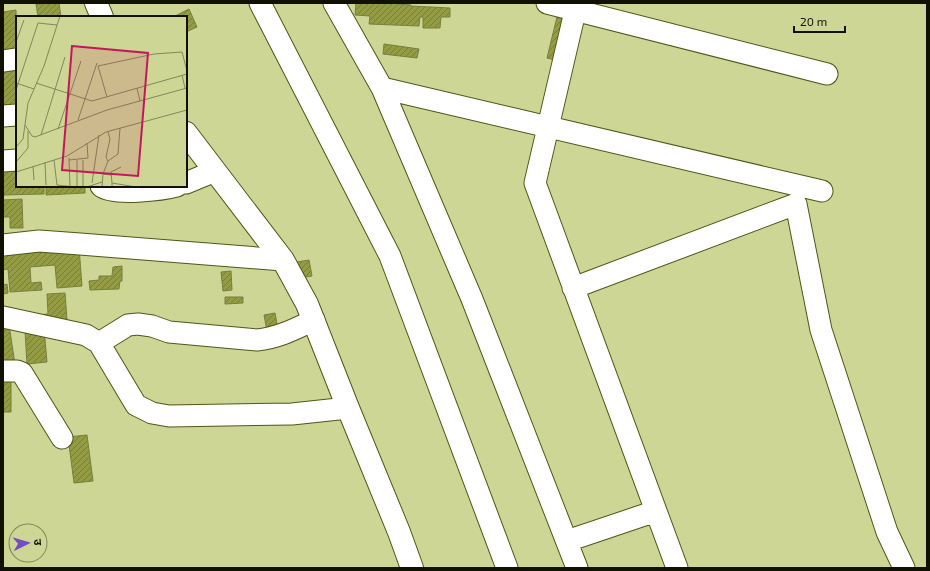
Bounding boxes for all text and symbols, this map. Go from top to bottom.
scale bar [794,8,845,34]
text: 20 m [800,14,827,28]
inset map [16,16,187,187]
north arrow [8,523,48,563]
text: उ [32,538,45,546]

